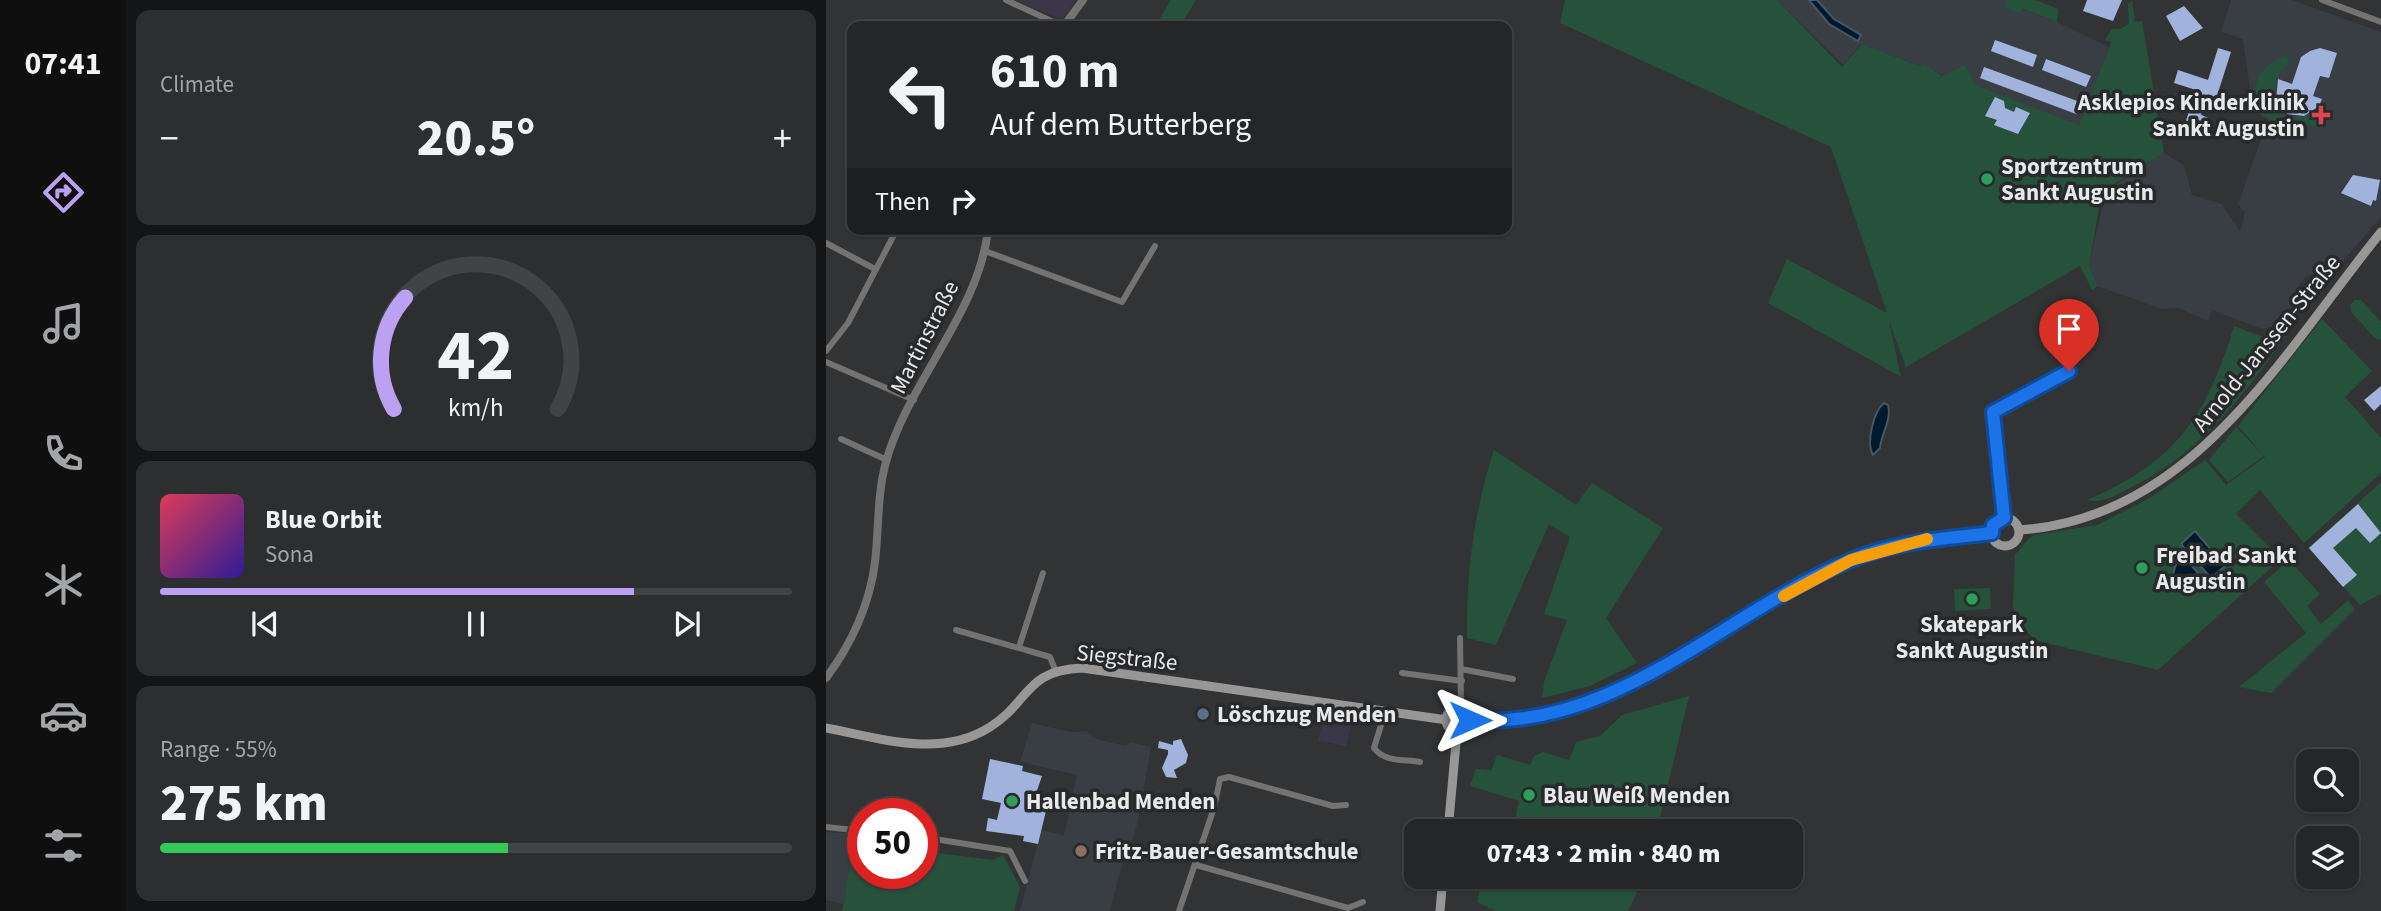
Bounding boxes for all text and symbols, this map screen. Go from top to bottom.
text: 610 m [990,37,1119,107]
text: 07:41 [24,41,102,87]
icon: left [875,49,966,140]
text: Climate [160,68,234,101]
place label: Asklepios Kinderklinik Sankt Augustin [2077,86,2305,145]
text: 20.5° [417,102,535,176]
text: Auf dem Butterberg [990,102,1251,148]
marker: Asklepios Kinderklinik Sankt Augustin [2311,105,2331,125]
text: − [160,112,179,166]
text: + [773,112,792,166]
place label: Sportzentrum Sankt Augustin [2001,150,2154,209]
icon: directions [39,168,88,217]
marker: Sportzentrum Sankt Augustin [1979,171,1995,187]
icon: right [944,182,982,220]
text: Then [875,183,930,220]
street label: Arnold-Janssen-Straße [2185,248,2348,439]
street label: Martinstraße [882,275,967,399]
icon: music [39,299,88,348]
pin [2039,299,2099,371]
text: 42 [438,304,514,408]
icon: arrive [2050,310,2088,348]
text: km/h [448,390,504,426]
icon: phone [39,429,88,478]
text: Blue Orbit [265,501,382,538]
text: Sona [265,538,314,571]
place label: Freibad Sankt Augustin [2155,539,2296,598]
icon: climate [39,560,88,609]
marker: Freibad Sankt Augustin [2134,560,2150,576]
marker: Skatepark Sankt Augustin [1964,591,1980,607]
icon: previous [246,605,284,643]
icon: pause [457,605,495,643]
icon: next [668,605,706,643]
place label: Skatepark Sankt Augustin [1896,608,2048,667]
street label: Siegstraße [1075,636,1179,679]
position arrow [1433,683,1507,757]
icon: car [39,691,88,740]
place label: Löschzug Menden [1217,698,1396,731]
marker: Löschzug Menden [1195,706,1211,722]
text: Range · 55% [160,733,277,766]
map controls [2296,749,2359,889]
button: search [2296,749,2359,812]
text: 275 km [160,767,328,841]
place label: Blau Weiß Menden [1543,779,1730,812]
place label: Hallenbad Menden [1026,785,1216,818]
marker: Blau Weiß Menden [1521,787,1537,803]
marker: Hallenbad Menden [1004,793,1020,809]
speed limit sign: 50 [847,798,938,889]
icon: filters [39,821,88,870]
button: layers [2296,826,2359,889]
place label: Fritz-Bauer-Gesamtschule [1095,835,1359,868]
text: 07:43 · 2 min · 840 m [1487,835,1720,872]
marker: Fritz-Bauer-Gesamtschule [1073,843,1089,859]

